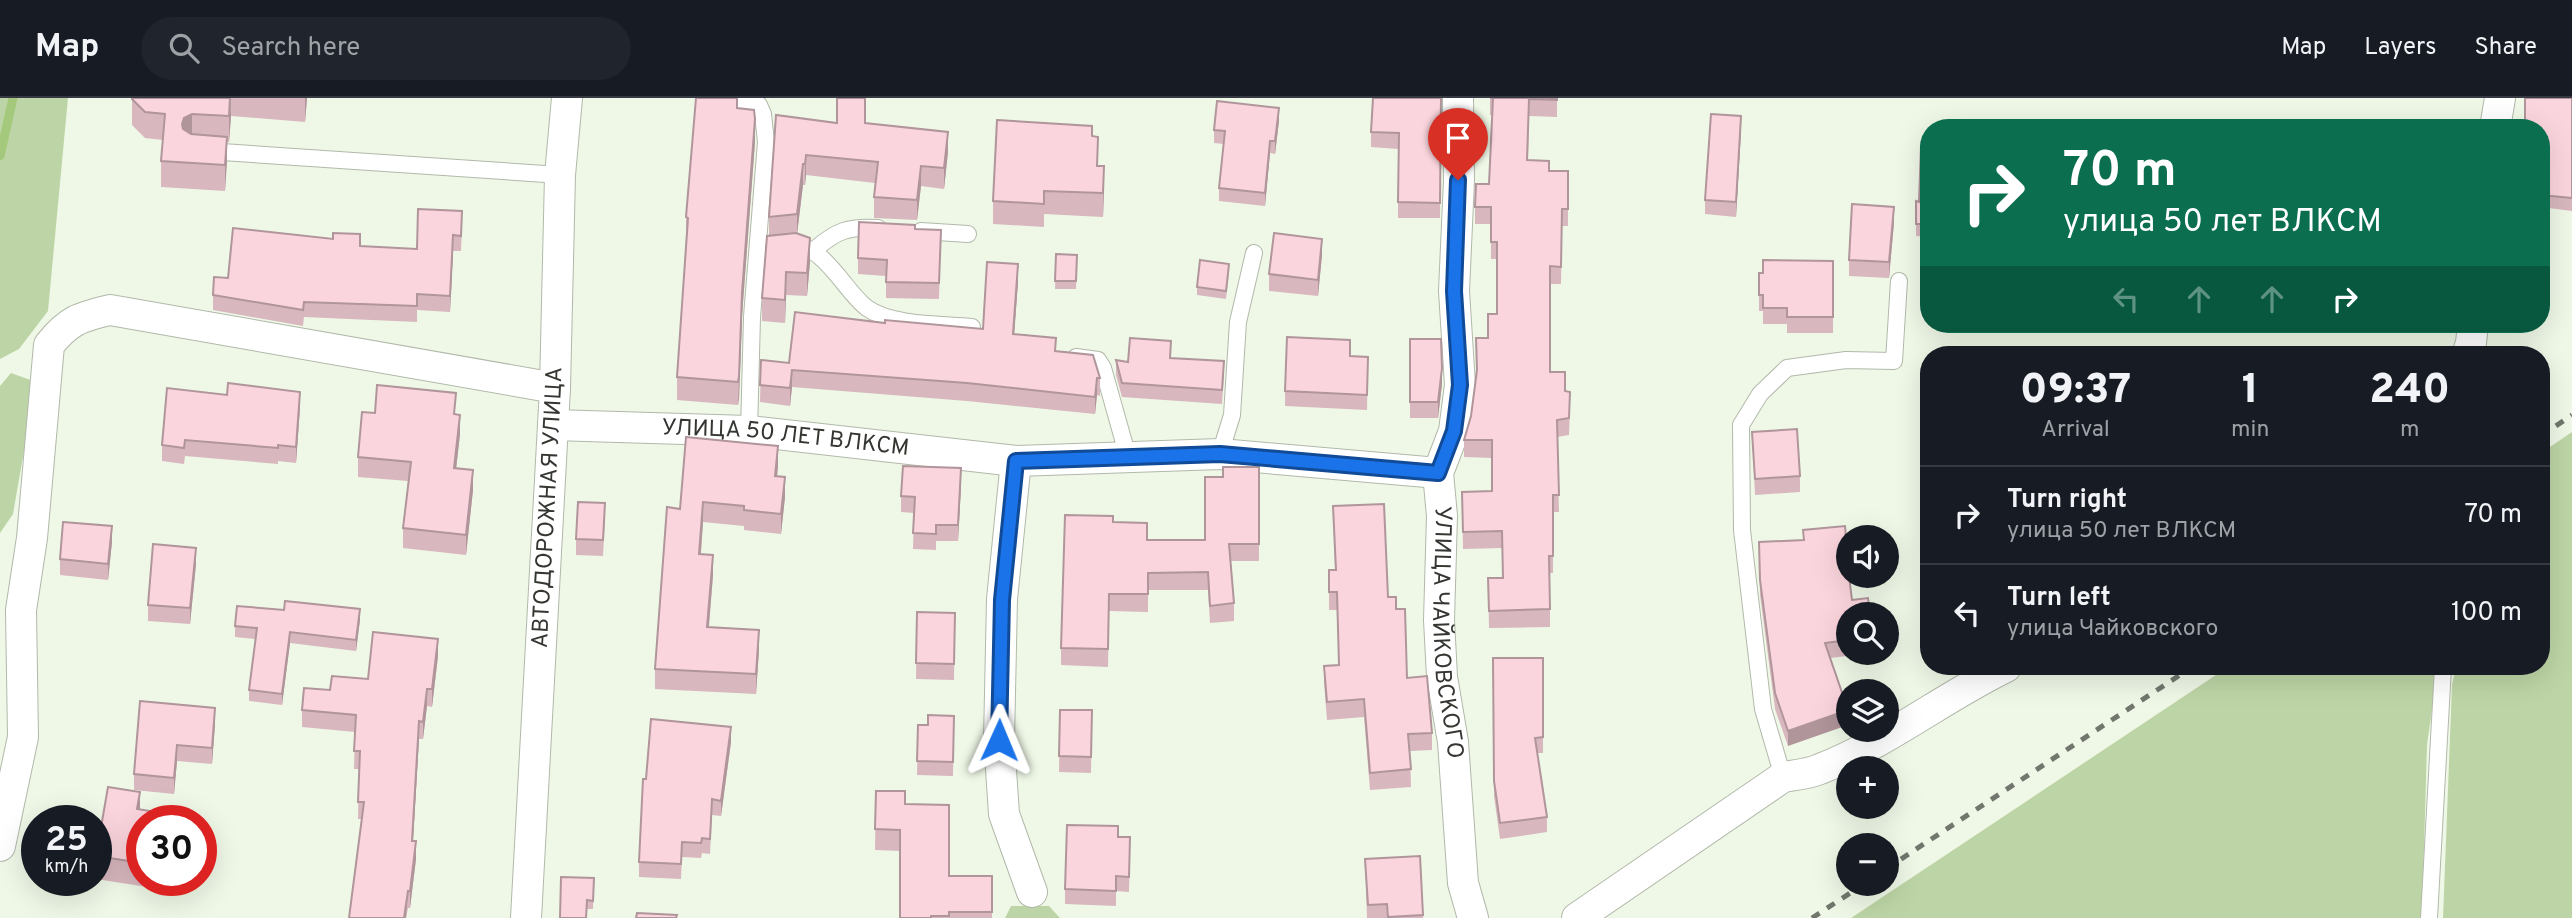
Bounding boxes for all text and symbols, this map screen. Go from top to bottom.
search box [141,17,631,80]
text: Map [35,27,99,69]
icon: search [165,29,203,67]
text: Search here [221,32,360,65]
text: Map [2281,33,2326,63]
text: Layers [2364,33,2436,63]
text: Share [2474,33,2537,63]
pin [1428,108,1488,180]
icon: arrive [1439,119,1477,157]
text: 70 m [2063,142,2177,204]
icon: right [1948,147,2039,238]
text: улица 50 лет ВЛКСМ [2063,203,2382,243]
icon: left [2107,280,2145,318]
icon: ahead [2180,280,2218,318]
icon: ahead [2253,280,2291,318]
icon: right [2326,280,2364,318]
text: 09:37 [2020,365,2131,418]
text: 1 [2242,365,2259,418]
text: 240 [2369,365,2450,418]
street label: АВТОДОРОЖНАЯ УЛИЦА [526,367,570,649]
street label: УЛИЦА 50 ЛЕТ ВЛКСМ [661,414,911,463]
text: Arrival [2041,416,2110,445]
text: min [2231,416,2269,445]
text: m [2400,416,2419,445]
text: Turn right [2007,484,2127,517]
icon: right [1948,496,1986,534]
text: 70 m [2464,499,2522,532]
street label: УЛИЦА ЧАЙКОВСКОГО [1424,505,1469,760]
text: улица 50 лет ВЛКСМ [2007,517,2236,546]
map controls [1836,525,1899,896]
button: sound [1836,525,1899,588]
text: Turn left [2007,582,2111,615]
icon: left [1948,594,1986,632]
text: 100 m [2451,597,2522,630]
button: search [1836,602,1899,665]
text: улица Чайковского [2007,615,2218,644]
button: layers [1836,679,1899,742]
position arrow [962,703,1036,777]
button: + [1836,756,1899,819]
speed limit sign: 30 [126,805,217,896]
text: 25 [45,819,88,863]
button: − [1836,833,1899,896]
text: km/h [45,856,88,879]

